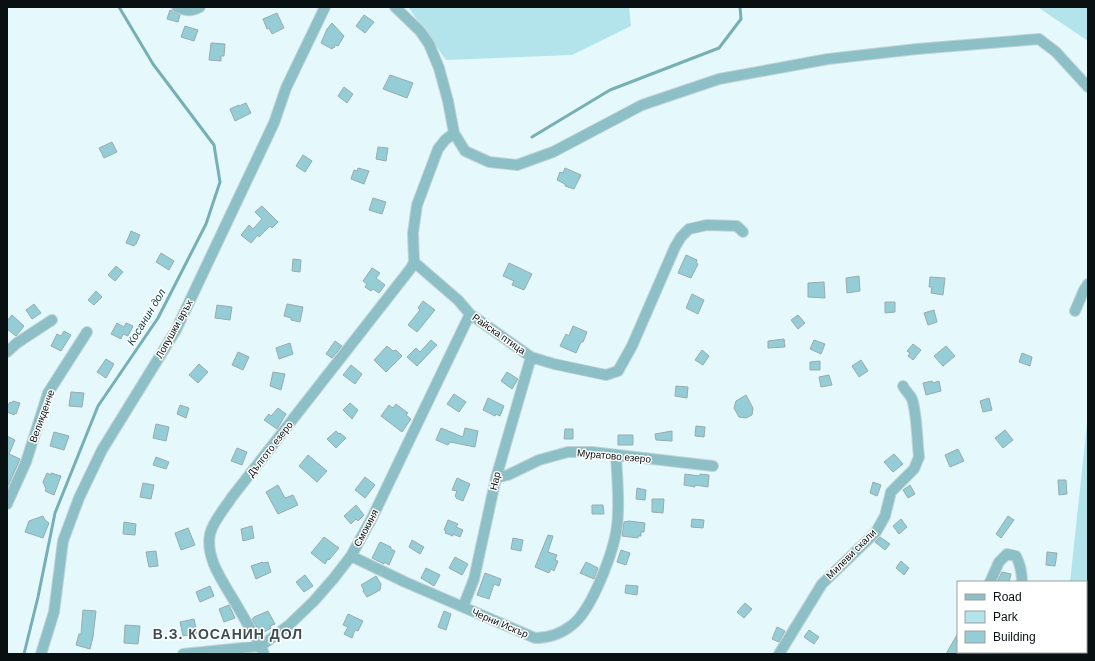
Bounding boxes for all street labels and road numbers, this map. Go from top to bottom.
street label: Лопушки връх [153,298,195,360]
street label: Райска птица [470,312,528,357]
street label: Великденче [27,388,57,444]
street label: Дългото езеро [245,419,295,479]
street label: Муратово езеро [577,447,652,465]
street label: Нар [487,470,503,491]
street label: Смокиня [352,508,380,548]
street label: Милеви скали [824,527,878,581]
street label: Черни Искър [470,606,530,640]

